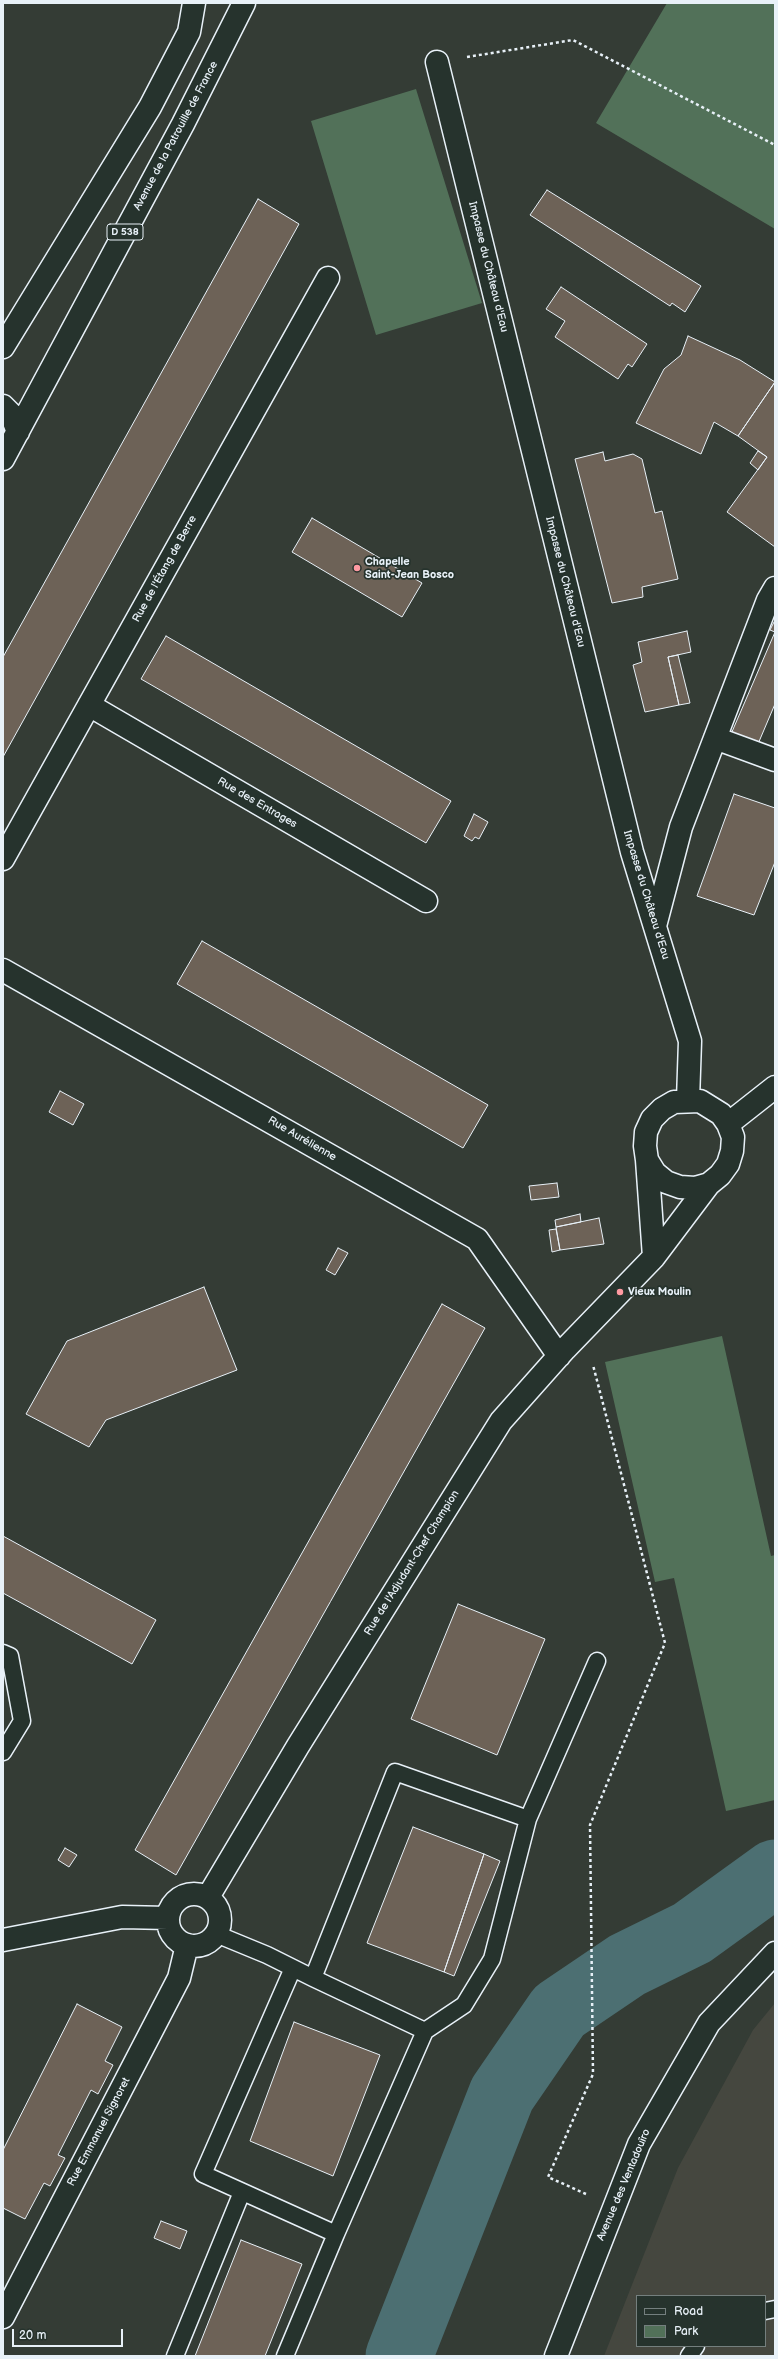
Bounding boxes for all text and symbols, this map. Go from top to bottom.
street label: Avenue de la Patrouille de France [131,59,221,213]
street label: Impasse du Château d'Eau [465,200,511,334]
road number: D 538 [107,224,143,240]
street label: Rue de l'Étang de Berre [130,513,200,625]
street label: Impasse du Château d'Eau [542,515,588,649]
place label: Chapelle Saint-Jean Bosco [365,555,454,581]
marker: Chapelle Saint-Jean Bosco [352,563,362,573]
street label: Rue des Entrages [215,775,299,831]
street label: Impasse du Château d'Eau [620,829,672,961]
street label: Rue Aurélienne [265,1114,339,1164]
place label: Vieux Moulin [628,1285,691,1299]
marker: Vieux Moulin [615,1287,625,1297]
street label: Rue de l'Adjudant-Chef Champion [362,1488,462,1638]
street label: Rue Emmanuel Signoret [65,2075,133,2189]
street label: Avenue des Ventadouïro [594,2127,654,2243]
legend [636,2295,766,2347]
text: Road [674,2304,703,2319]
scale bar [14,2321,125,2347]
text: Park [674,2324,698,2339]
text: 20 m [19,2328,46,2343]

